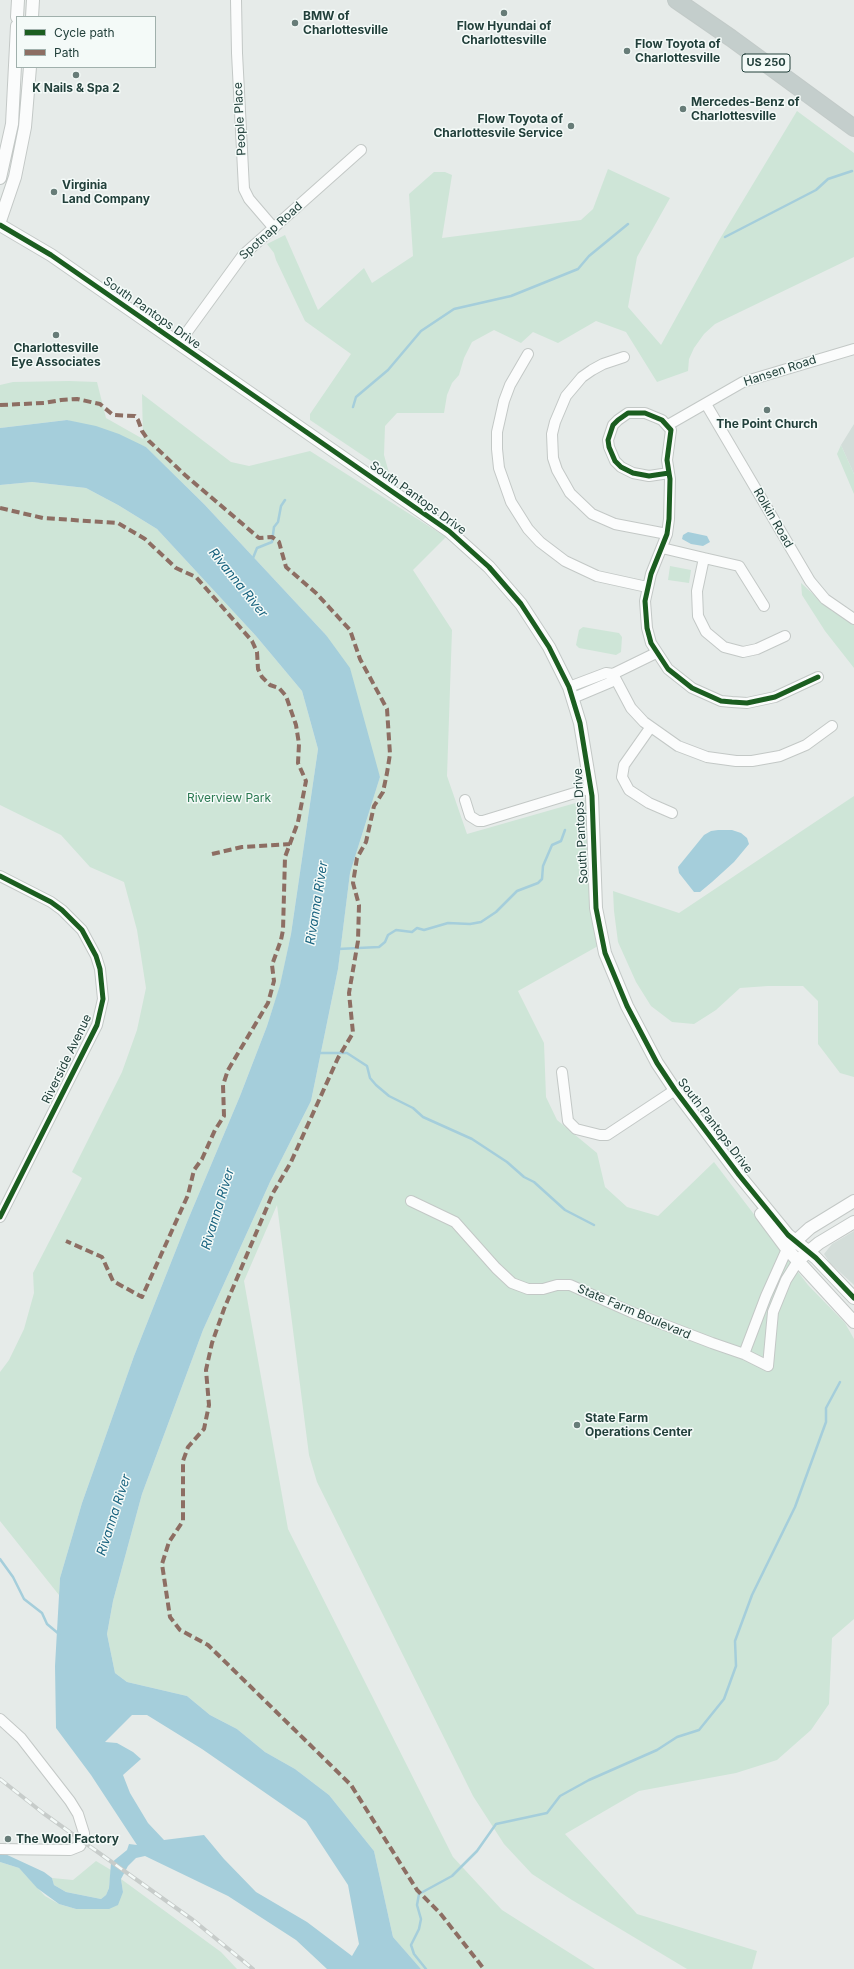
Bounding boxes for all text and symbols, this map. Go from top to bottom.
marker: Flow Hyundai of Charlottesville [499,8,509,18]
place label: BMW of Charlottesville [303,9,388,37]
legend [16,16,156,68]
marker: BMW of Charlottesville [290,18,300,28]
place label: Flow Hyundai of Charlottesville [457,19,551,47]
text: Cycle path [54,25,115,40]
place label: Flow Toyota of Charlottesville [635,37,721,65]
text: Path [54,45,79,60]
marker: Flow Toyota of Charlottesville [622,46,632,56]
road number: US 250 [742,54,790,72]
marker: K Nails & Spa 2 [71,70,81,80]
place label: K Nails & Spa 2 [32,81,120,95]
street label: People Place [231,82,249,156]
place label: Mercedes-Benz of Charlottesville [691,95,800,123]
marker: Mercedes-Benz of Charlottesville [678,104,688,114]
place label: Flow Toyota of Charlottesvile Service [433,112,563,140]
marker: Flow Toyota of Charlottesvile Service [566,121,576,131]
place label: Virginia Land Company [62,178,150,206]
marker: Virginia Land Company [49,187,59,197]
street label: Spotnap Road [237,199,305,263]
street label: South Pantops Drive [100,274,204,352]
marker: Charlottesville Eye Associates [51,330,61,340]
place label: Charlottesville Eye Associates [11,341,101,369]
street label: Hansen Road [742,352,818,390]
marker: The Point Church [762,405,772,415]
place label: The Point Church [716,417,818,431]
street label: South Pantops Drive [367,458,469,538]
street label: Rolkin Road [750,486,796,550]
water label: Rivanna River [205,545,271,621]
street label: South Pantops Drive [571,768,591,884]
park label: Riverview Park [187,791,271,805]
water label: Rivanna River [303,860,331,946]
street label: Riverside Avenue [39,1012,95,1106]
street label: South Pantops Drive [674,1075,756,1177]
water label: Rivanna River [198,1166,238,1252]
street label: State Farm Boulevard [575,1282,693,1342]
place label: State Farm Operations Center [585,1411,692,1439]
marker: State Farm Operations Center [572,1420,582,1430]
water label: Rivanna River [94,1472,134,1558]
place label: The Wool Factory [16,1832,119,1846]
marker: The Wool Factory [3,1834,13,1844]

